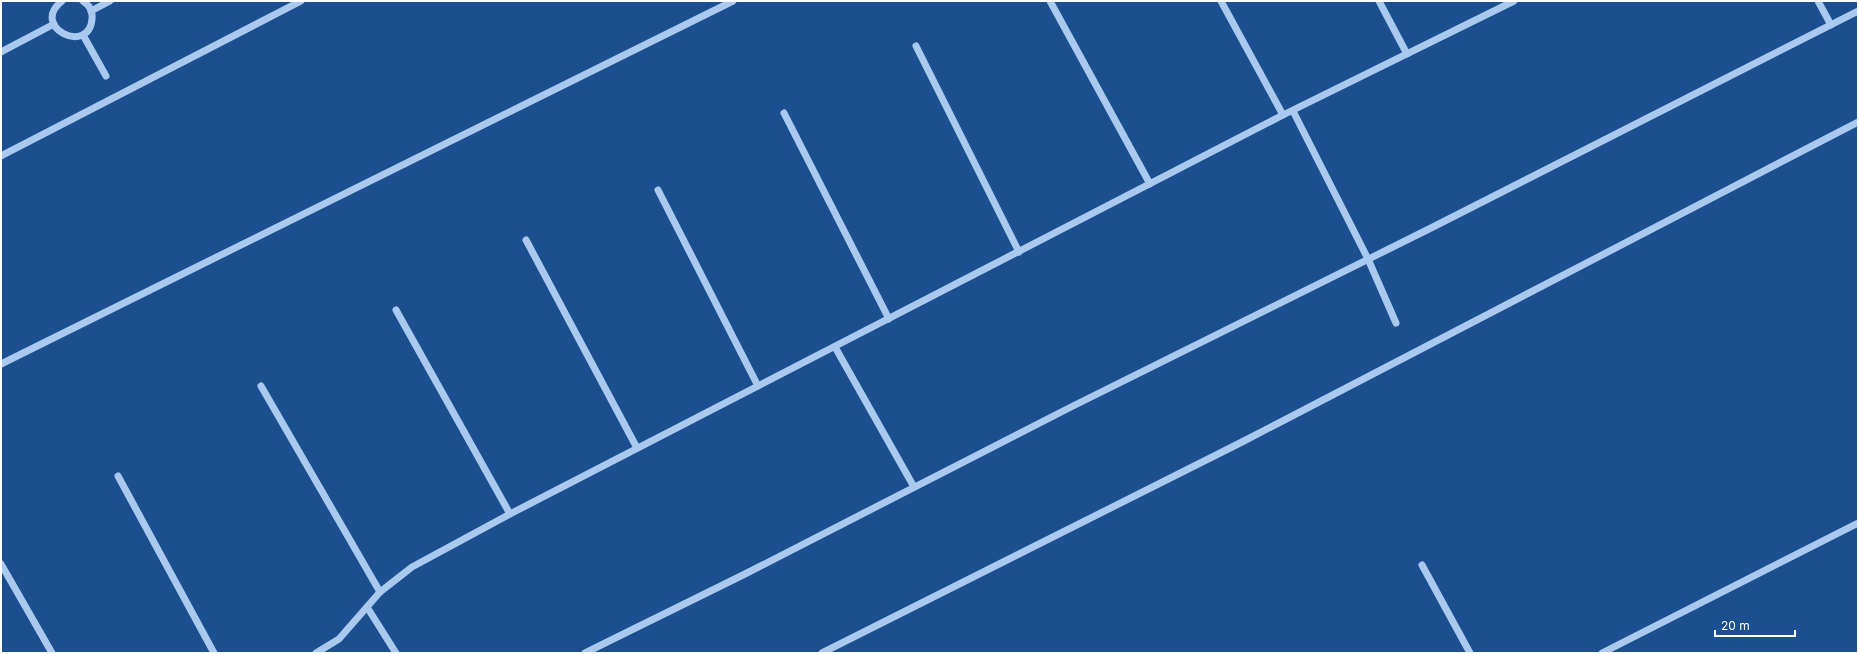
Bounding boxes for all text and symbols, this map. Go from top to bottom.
scale bar [1715,612,1795,638]
text: 20 m [1721,618,1750,633]

